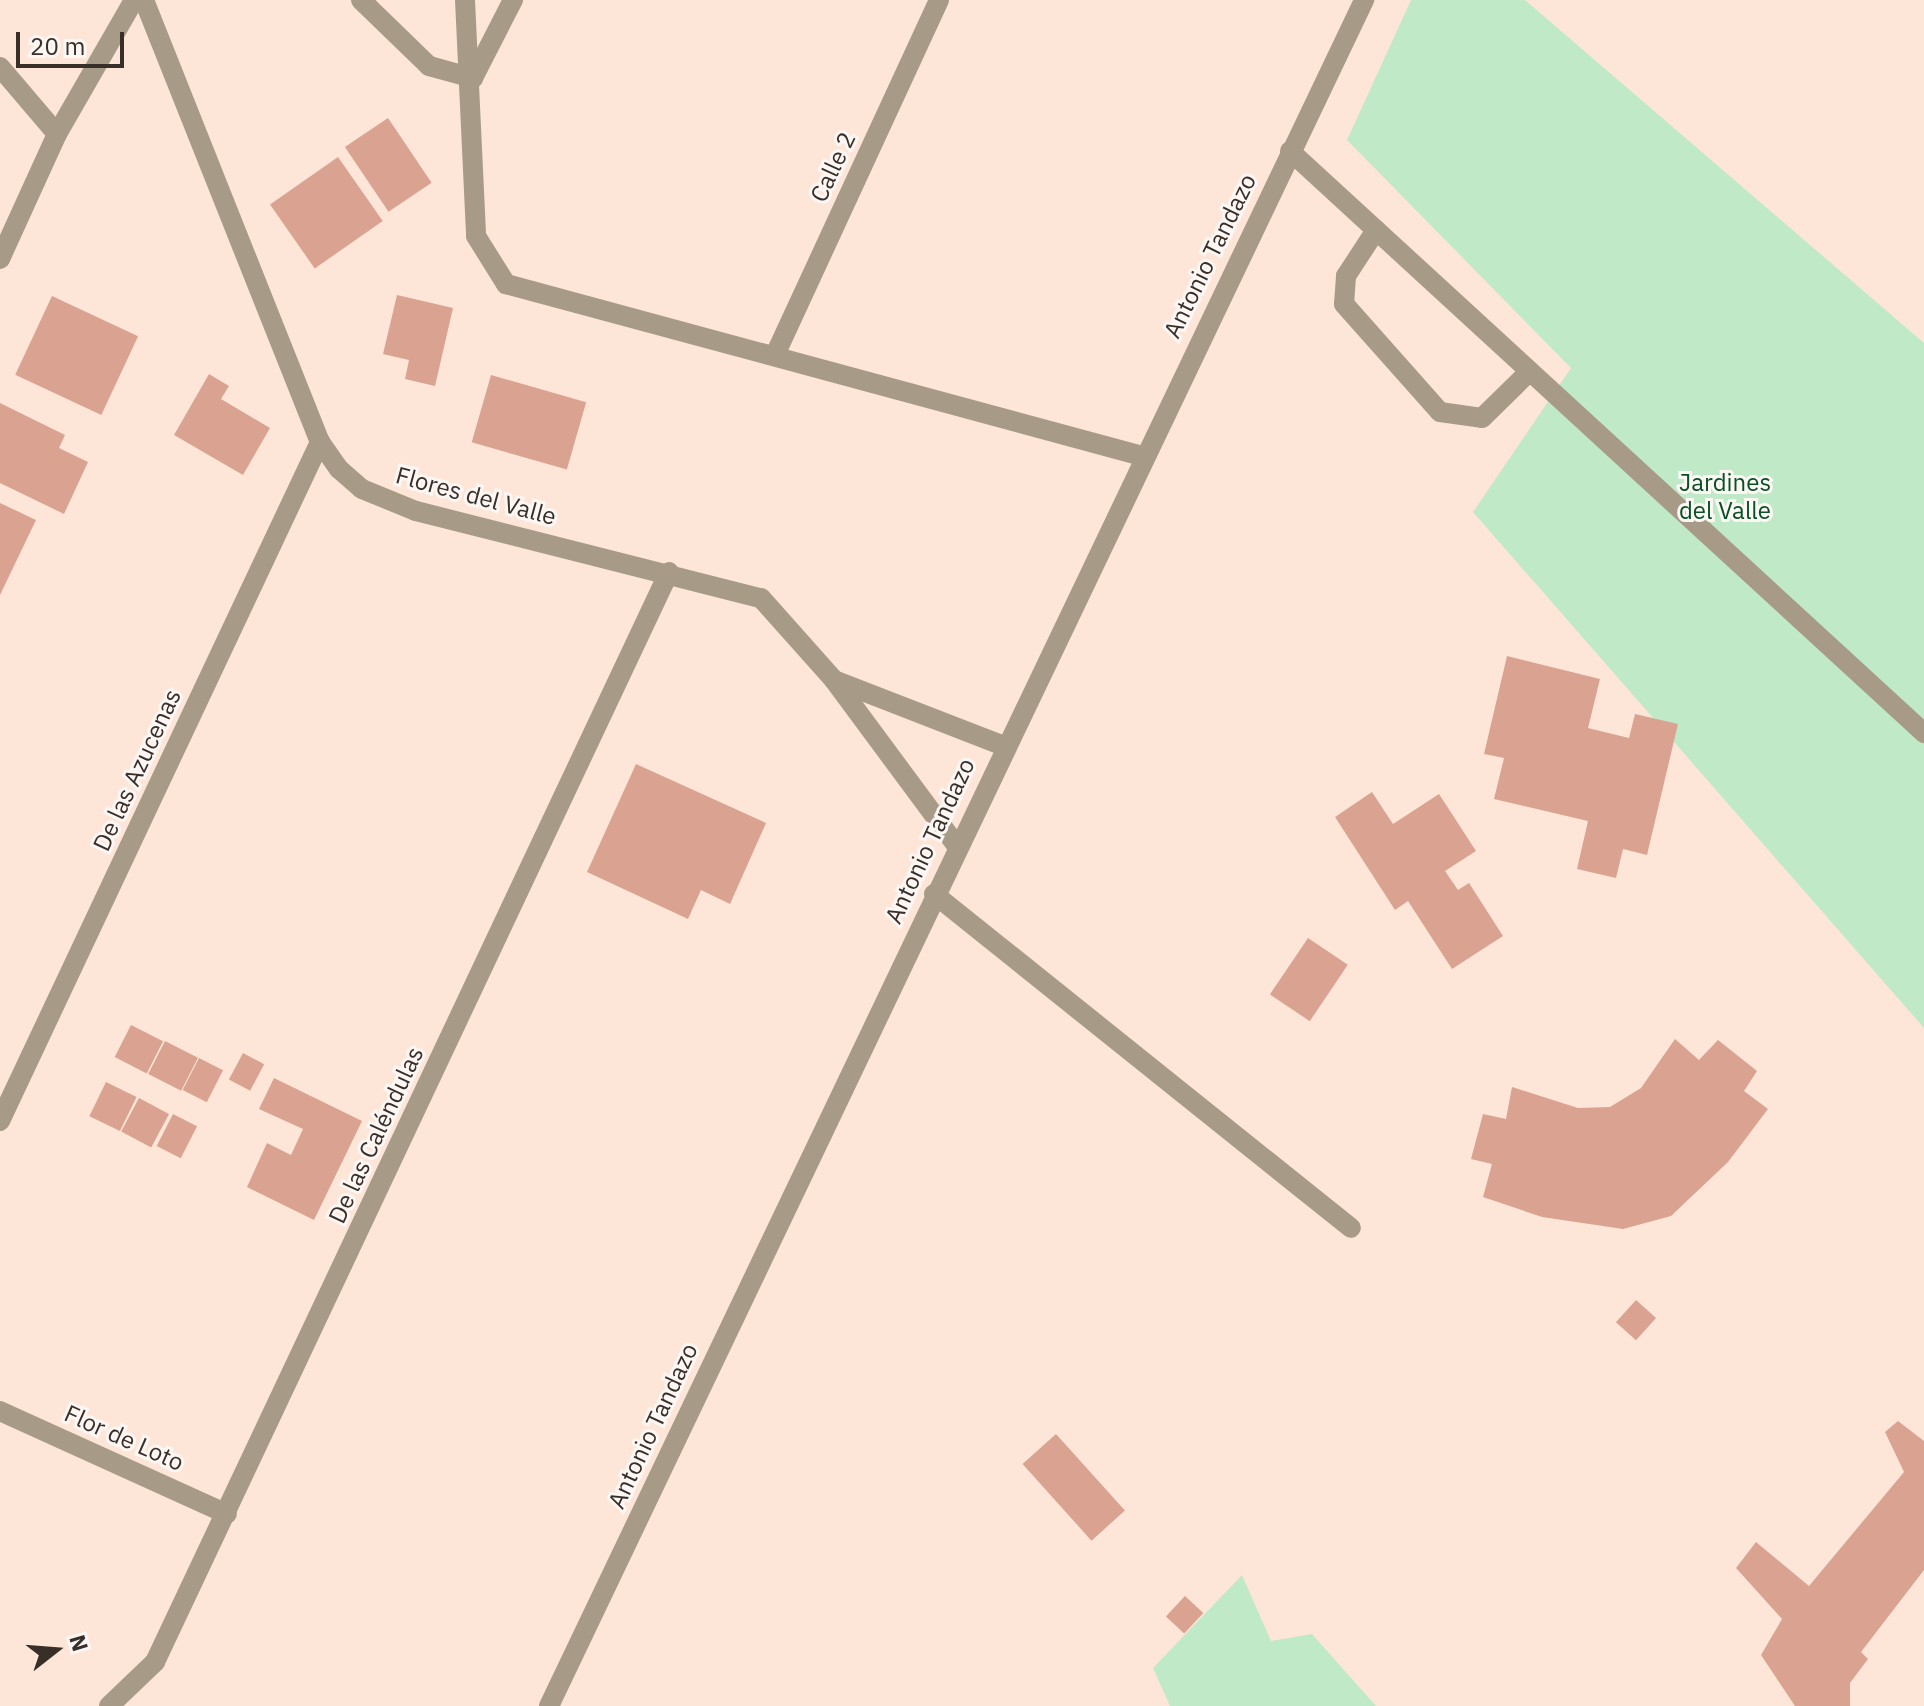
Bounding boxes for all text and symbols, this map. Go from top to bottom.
scale bar [20,16,128,66]
text: 20 m [30,30,85,62]
street label: Calle 2 [804,127,862,207]
street label: Antonio Tandazo [1158,169,1262,343]
street label: Flores del Valle [393,461,559,531]
park label: Jardines del Valle [1679,469,1771,525]
street label: De las Azucenas [87,684,187,856]
street label: Antonio Tandazo [879,754,981,928]
street label: De las Caléndulas [323,1042,429,1228]
street label: Antonio Tandazo [602,1339,704,1513]
street label: Flor de Loto [60,1399,188,1477]
north arrow [16,1610,96,1690]
text: N [63,1631,96,1655]

